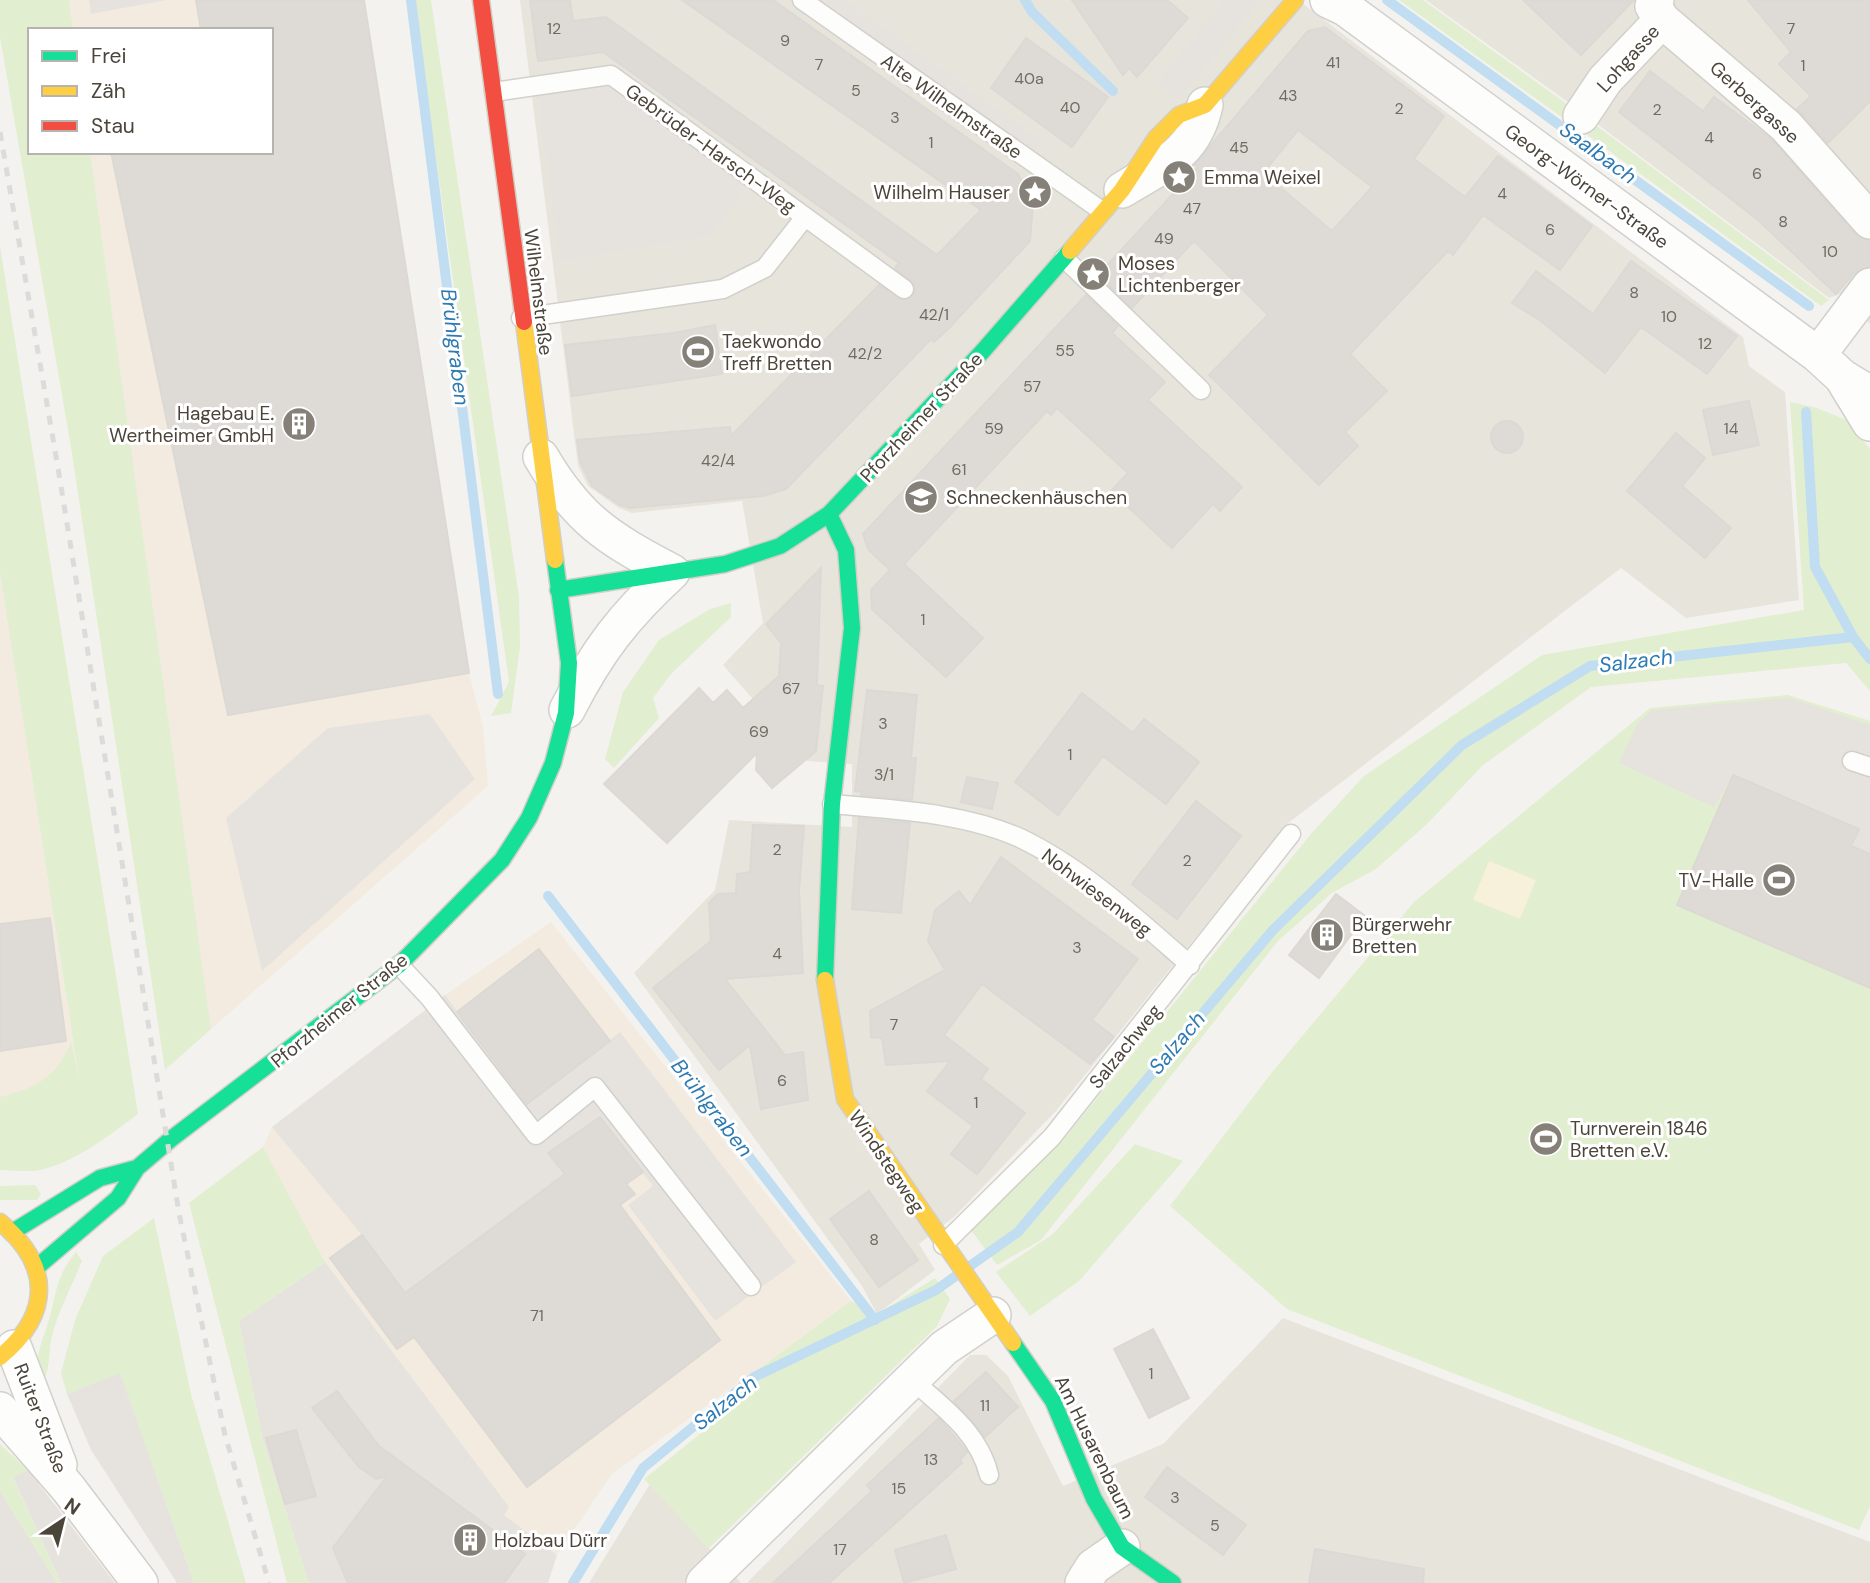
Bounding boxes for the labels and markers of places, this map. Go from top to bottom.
place icon: Emma Weixel [1160,158,1198,196]
place label: Emma Weixel [1204,165,1321,190]
place icon: Wilhelm Hauser [1016,173,1054,211]
place label: Wilhelm Hauser [873,180,1010,205]
place label: Moses Lichtenberger [1118,251,1241,298]
place icon: Moses Lichtenberger [1074,255,1112,293]
place label: Taekwondo Treff Bretten [722,329,832,376]
sports icon: Taekwondo Treff Bretten [679,333,717,371]
place label: Hagebau E. Wertheimer GmbH [109,401,274,448]
building icon: Hagebau E. Wertheimer GmbH [280,405,318,443]
school or university icon: Schneckenhäuschen [902,478,940,516]
place label: Schneckenhäuschen [946,485,1127,510]
sports icon: TV-Halle [1760,861,1798,899]
place label: TV-Halle [1679,868,1754,893]
place label: Bürgerwehr Bretten [1352,912,1452,959]
building icon: Bürgerwehr Bretten [1308,916,1346,954]
place label: Turnverein 1846 Bretten e.V. [1570,1116,1708,1163]
sports icon: Turnverein 1846 Bretten e.V. [1527,1120,1565,1158]
building icon: Holzbau Dürr [451,1521,489,1559]
place label: Holzbau Dürr [494,1528,607,1553]

